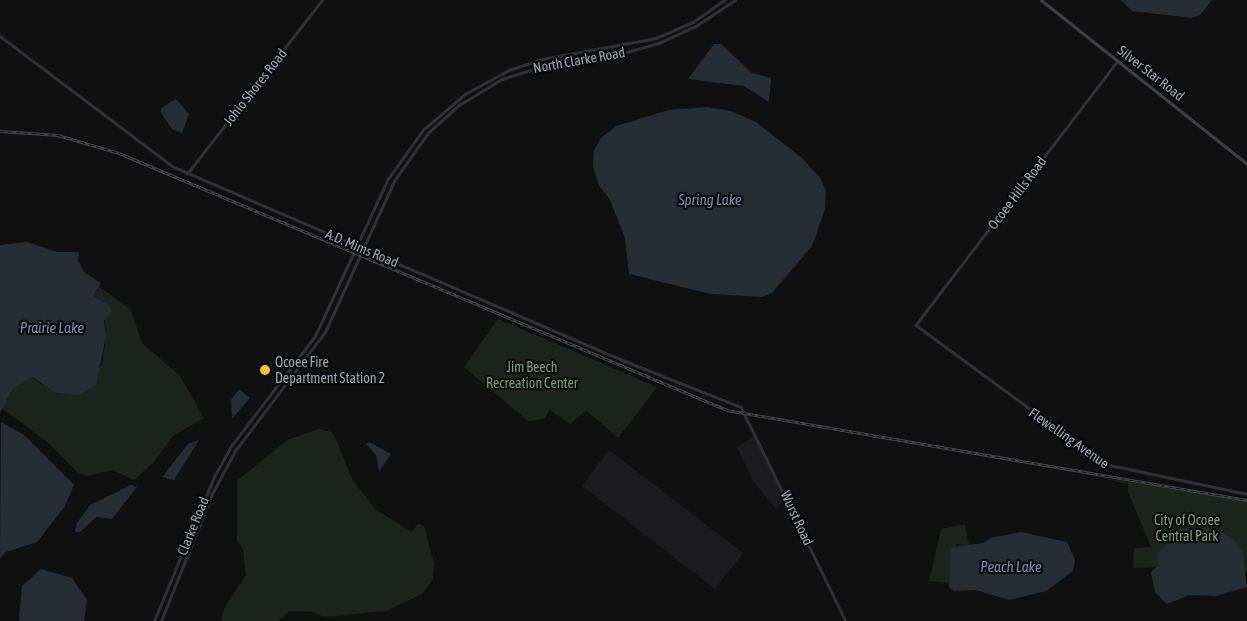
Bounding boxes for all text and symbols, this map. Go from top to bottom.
street label: Silver Star Road [1114,42,1188,104]
street label: North Clarke Road [532,44,626,76]
street label: Johio Shores Road [220,45,290,129]
street label: Ocoee Hills Road [984,153,1050,233]
water label: Spring Lake [678,191,742,209]
street label: A.D. Mims Road [323,225,401,271]
water label: Prairie Lake [20,319,84,337]
place label: Ocoee Fire Department Station 2 [275,354,385,387]
park label: Jim Beech Recreation Center [486,359,578,392]
marker: Ocoee Fire Department Station 2 [259,364,271,376]
street label: Flewelling Avenue [1026,404,1112,472]
street label: Wurst Road [777,488,817,548]
street label: Clarke Road [174,494,212,558]
park label: City of Ocoee Central Park [1154,512,1220,544]
water label: Peach Lake [980,558,1042,576]

